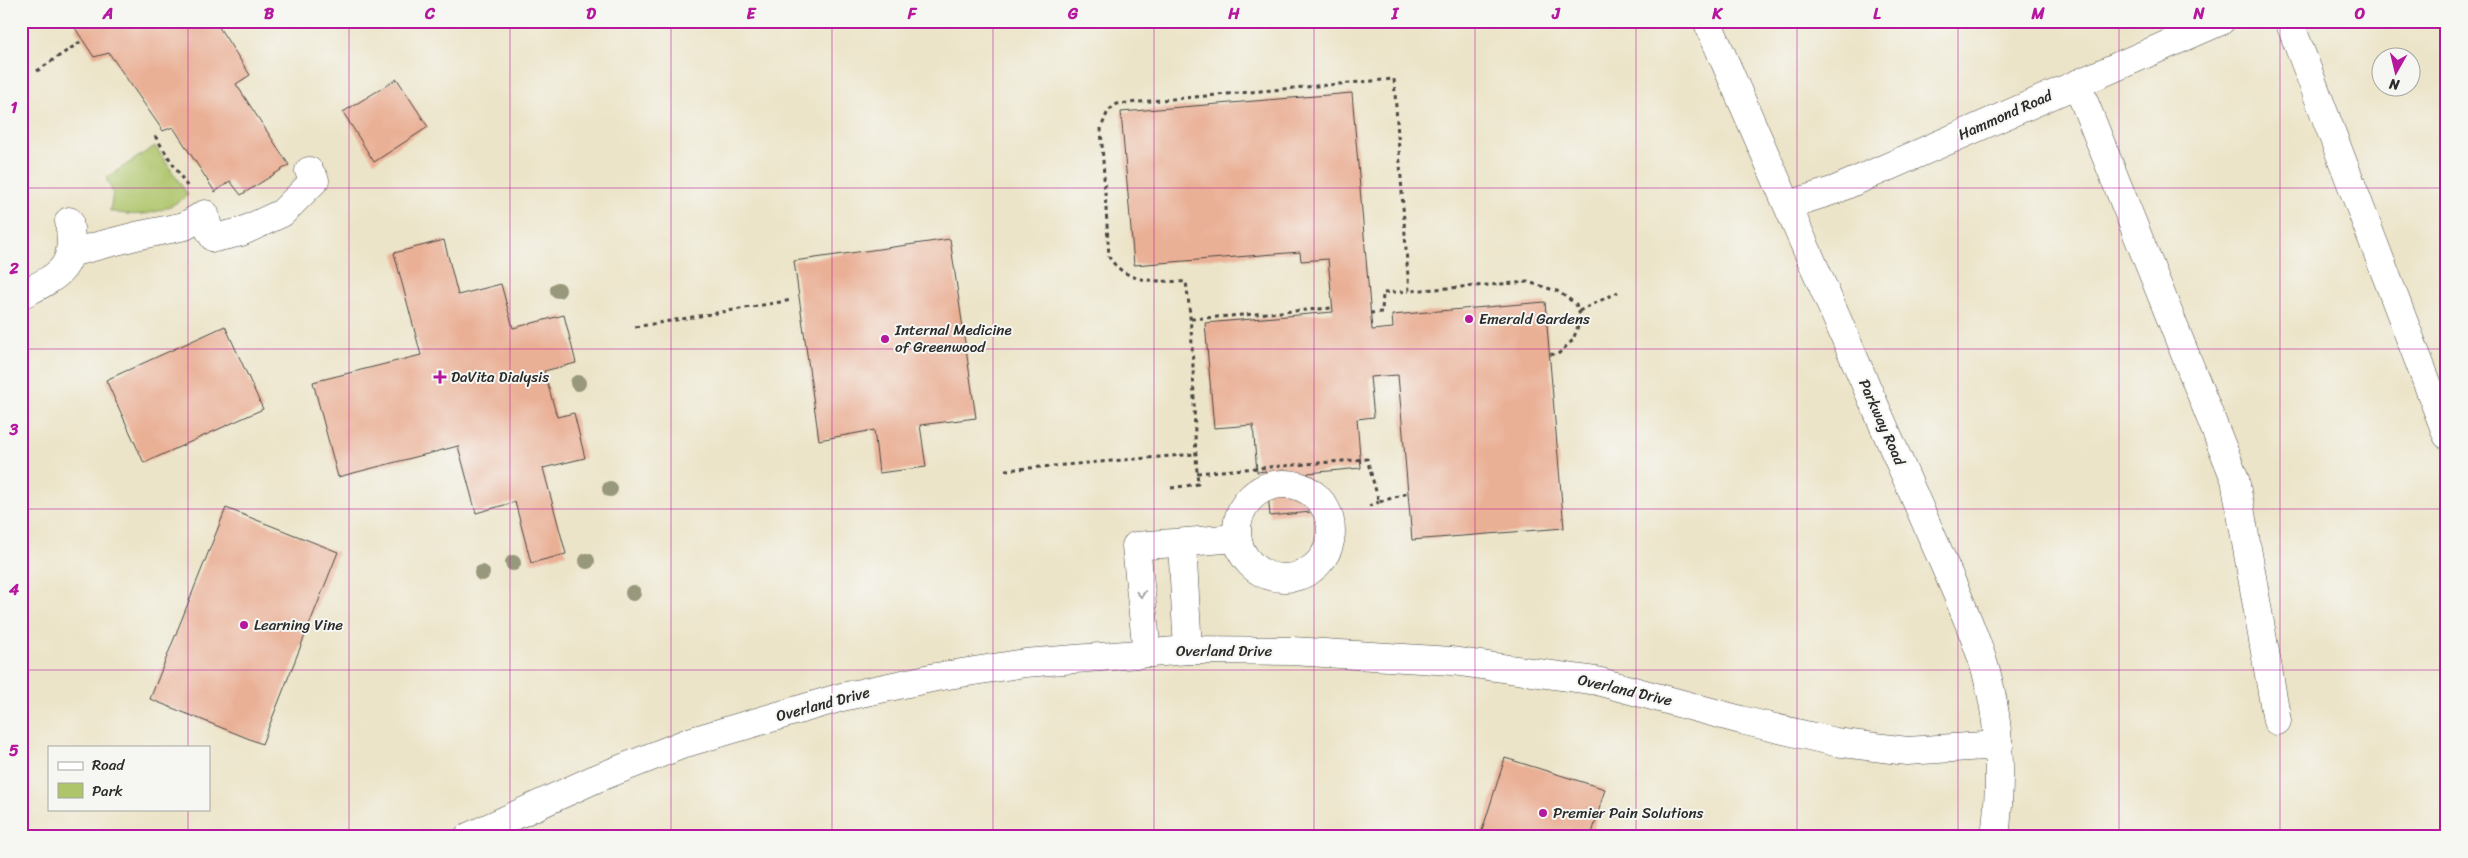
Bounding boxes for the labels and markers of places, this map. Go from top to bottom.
place label: Emerald Gardens [1479,306,1590,332]
marker: Emerald Gardens [1463,313,1475,325]
place label: Internal Medicine of Greenwood [894,317,1012,360]
marker: Internal Medicine of Greenwood [879,333,891,345]
place label: DaVita Dialysis [451,364,549,390]
marker: DaVita Dialysis [433,370,447,384]
place label: Learning Vine [254,612,343,638]
marker: Learning Vine [238,619,250,631]
place label: Premier Pain Solutions [1553,800,1704,826]
marker: Premier Pain Solutions [1537,807,1549,819]

